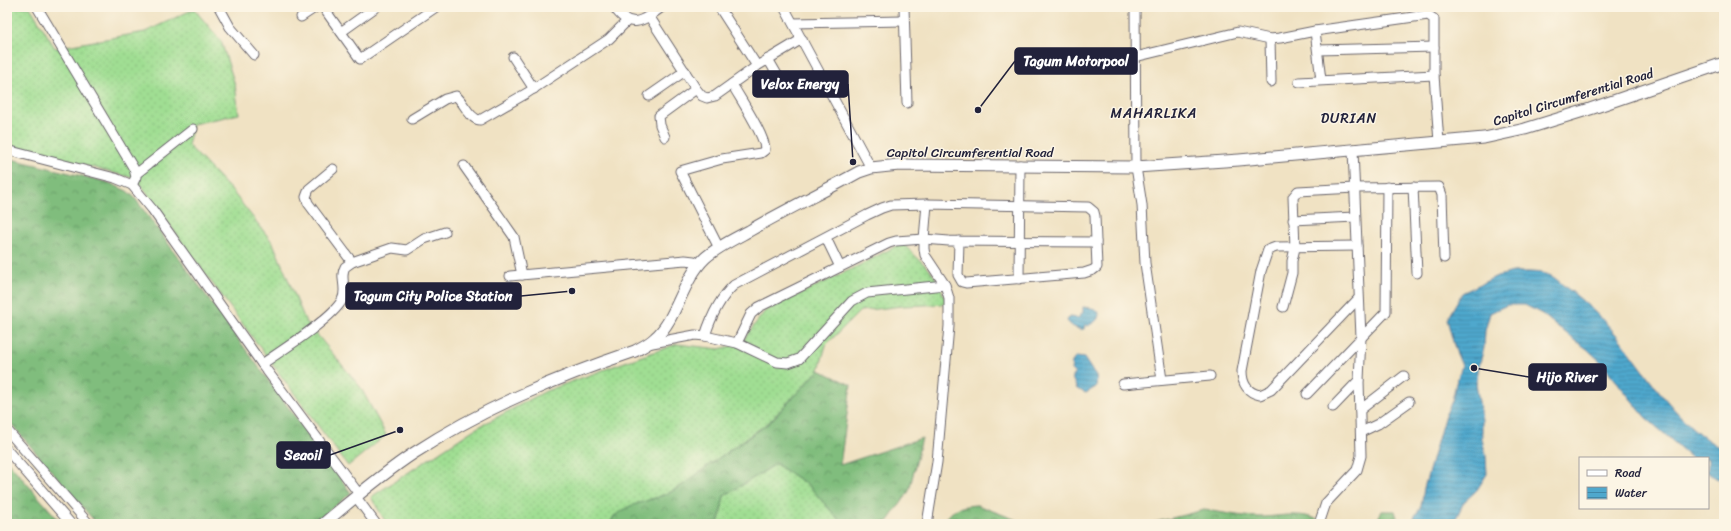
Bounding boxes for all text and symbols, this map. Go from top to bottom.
callout: Tagum Motorpool [1015,48,1137,74]
text: Tagum Motorpool [1023,49,1130,74]
street label: Capitol Circumferential Road [1490,61,1657,132]
callout: Velox Energy [753,71,848,97]
text: Velox Energy [761,72,840,97]
district label: MAHARLIKA [1111,101,1197,126]
district label: DURIAN [1321,106,1377,131]
street label: Capitol Circumferential Road [887,141,1054,164]
callout: Tagum City Police Station [346,283,521,309]
text: Tagum City Police Station [354,284,513,309]
callout: Hijo River [1529,364,1606,390]
text: Hijo River [1536,365,1599,390]
callout: Seaoil [277,442,330,468]
text: Seaoil [283,443,323,468]
legend [1579,457,1709,509]
text: Road [1615,462,1642,484]
text: Water [1615,482,1648,504]

